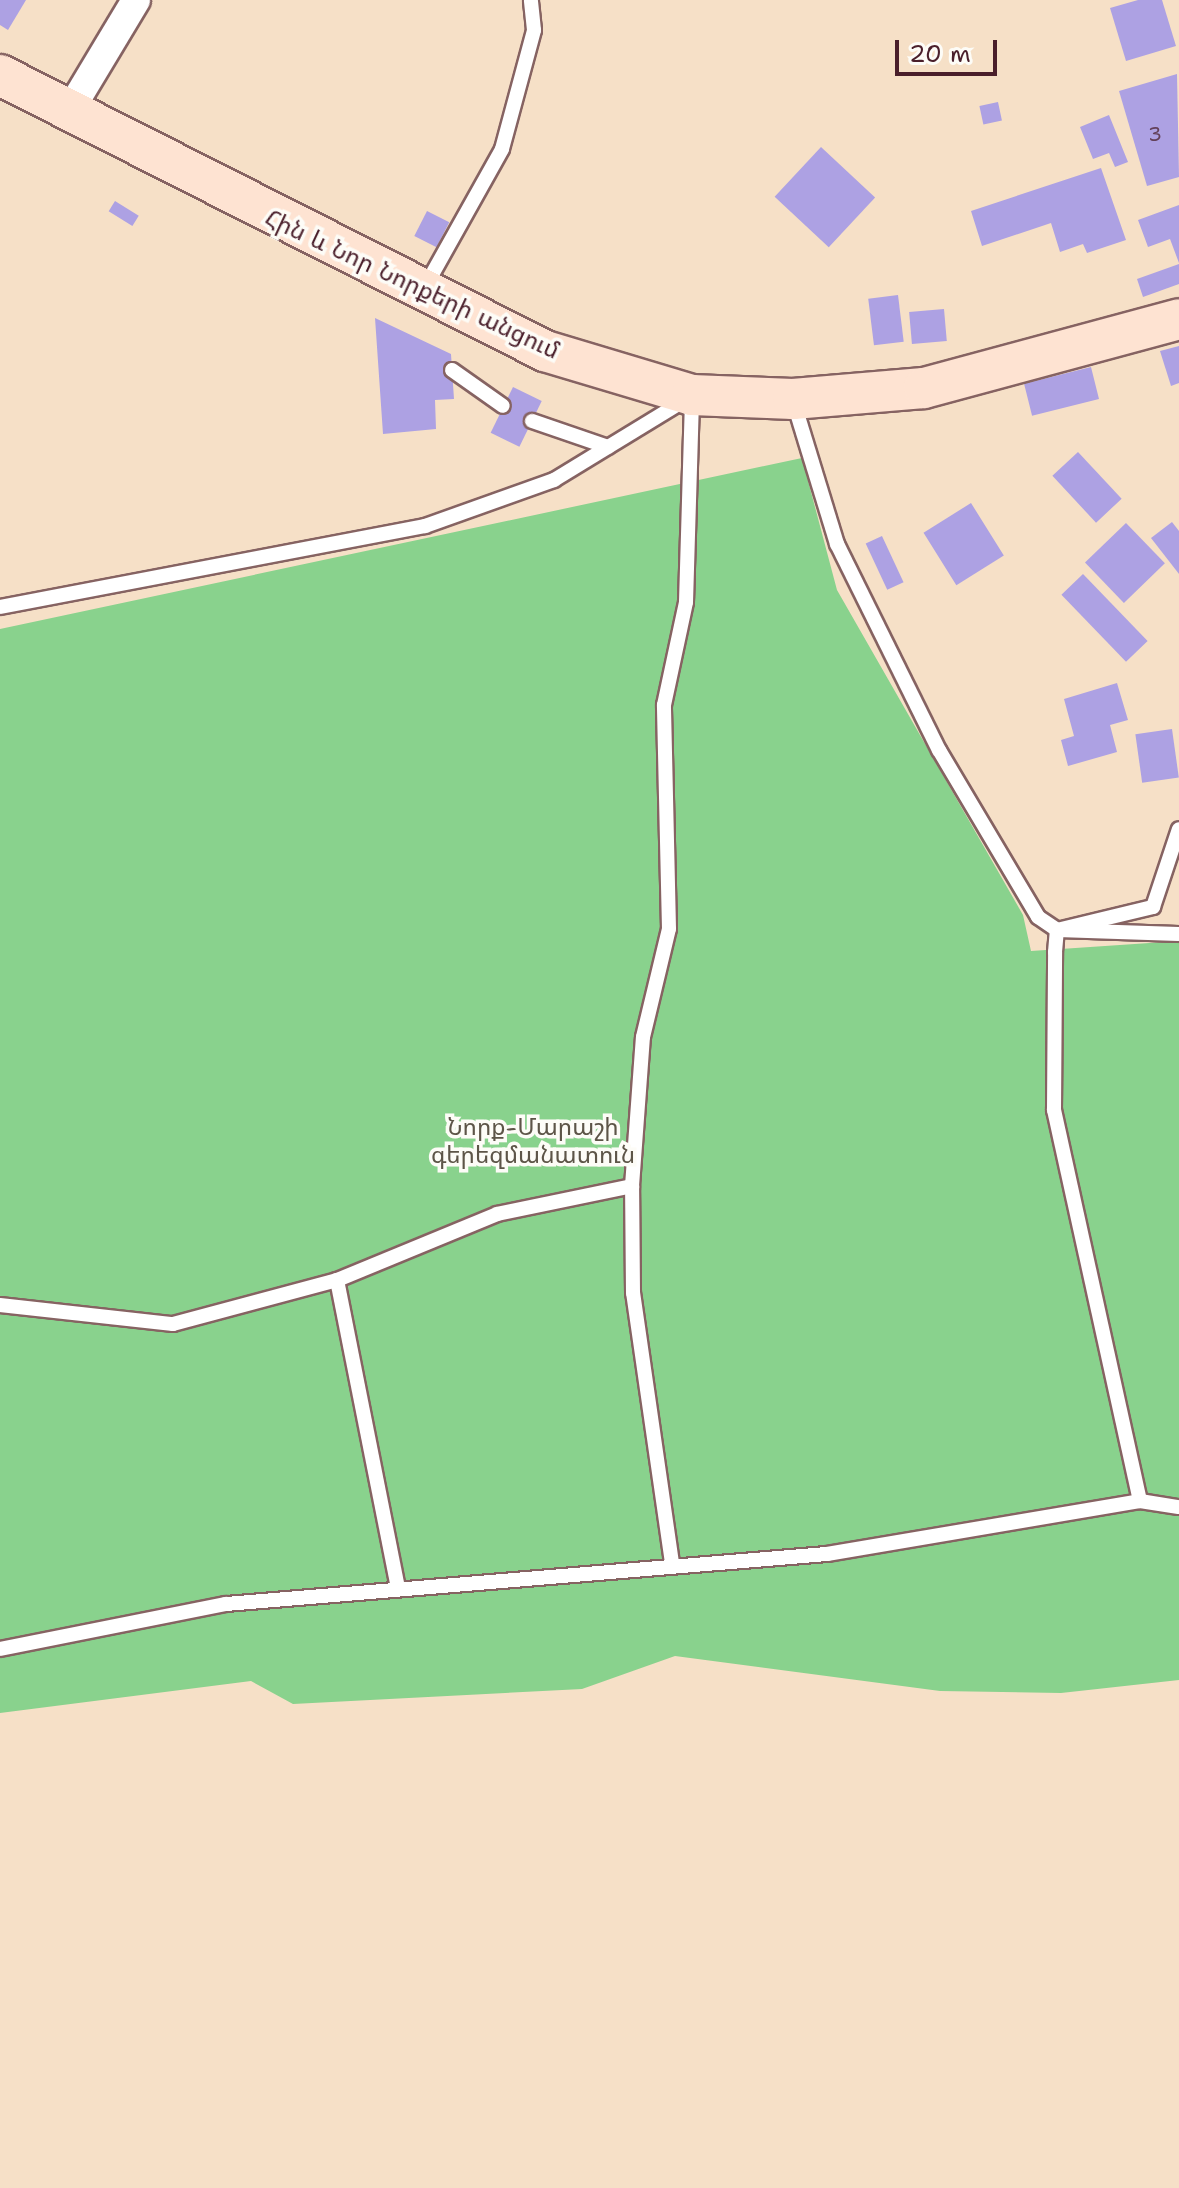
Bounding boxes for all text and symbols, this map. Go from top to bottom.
scale bar [899,24,1001,74]
text: 20 m [909,38,971,70]
house number: 3 [1148,122,1162,146]
street label: Հին և Նոր Նորքերի անցում [260,204,564,366]
park label: Նորք-Մարաշի գերեզմանատուն [431,1114,635,1170]

